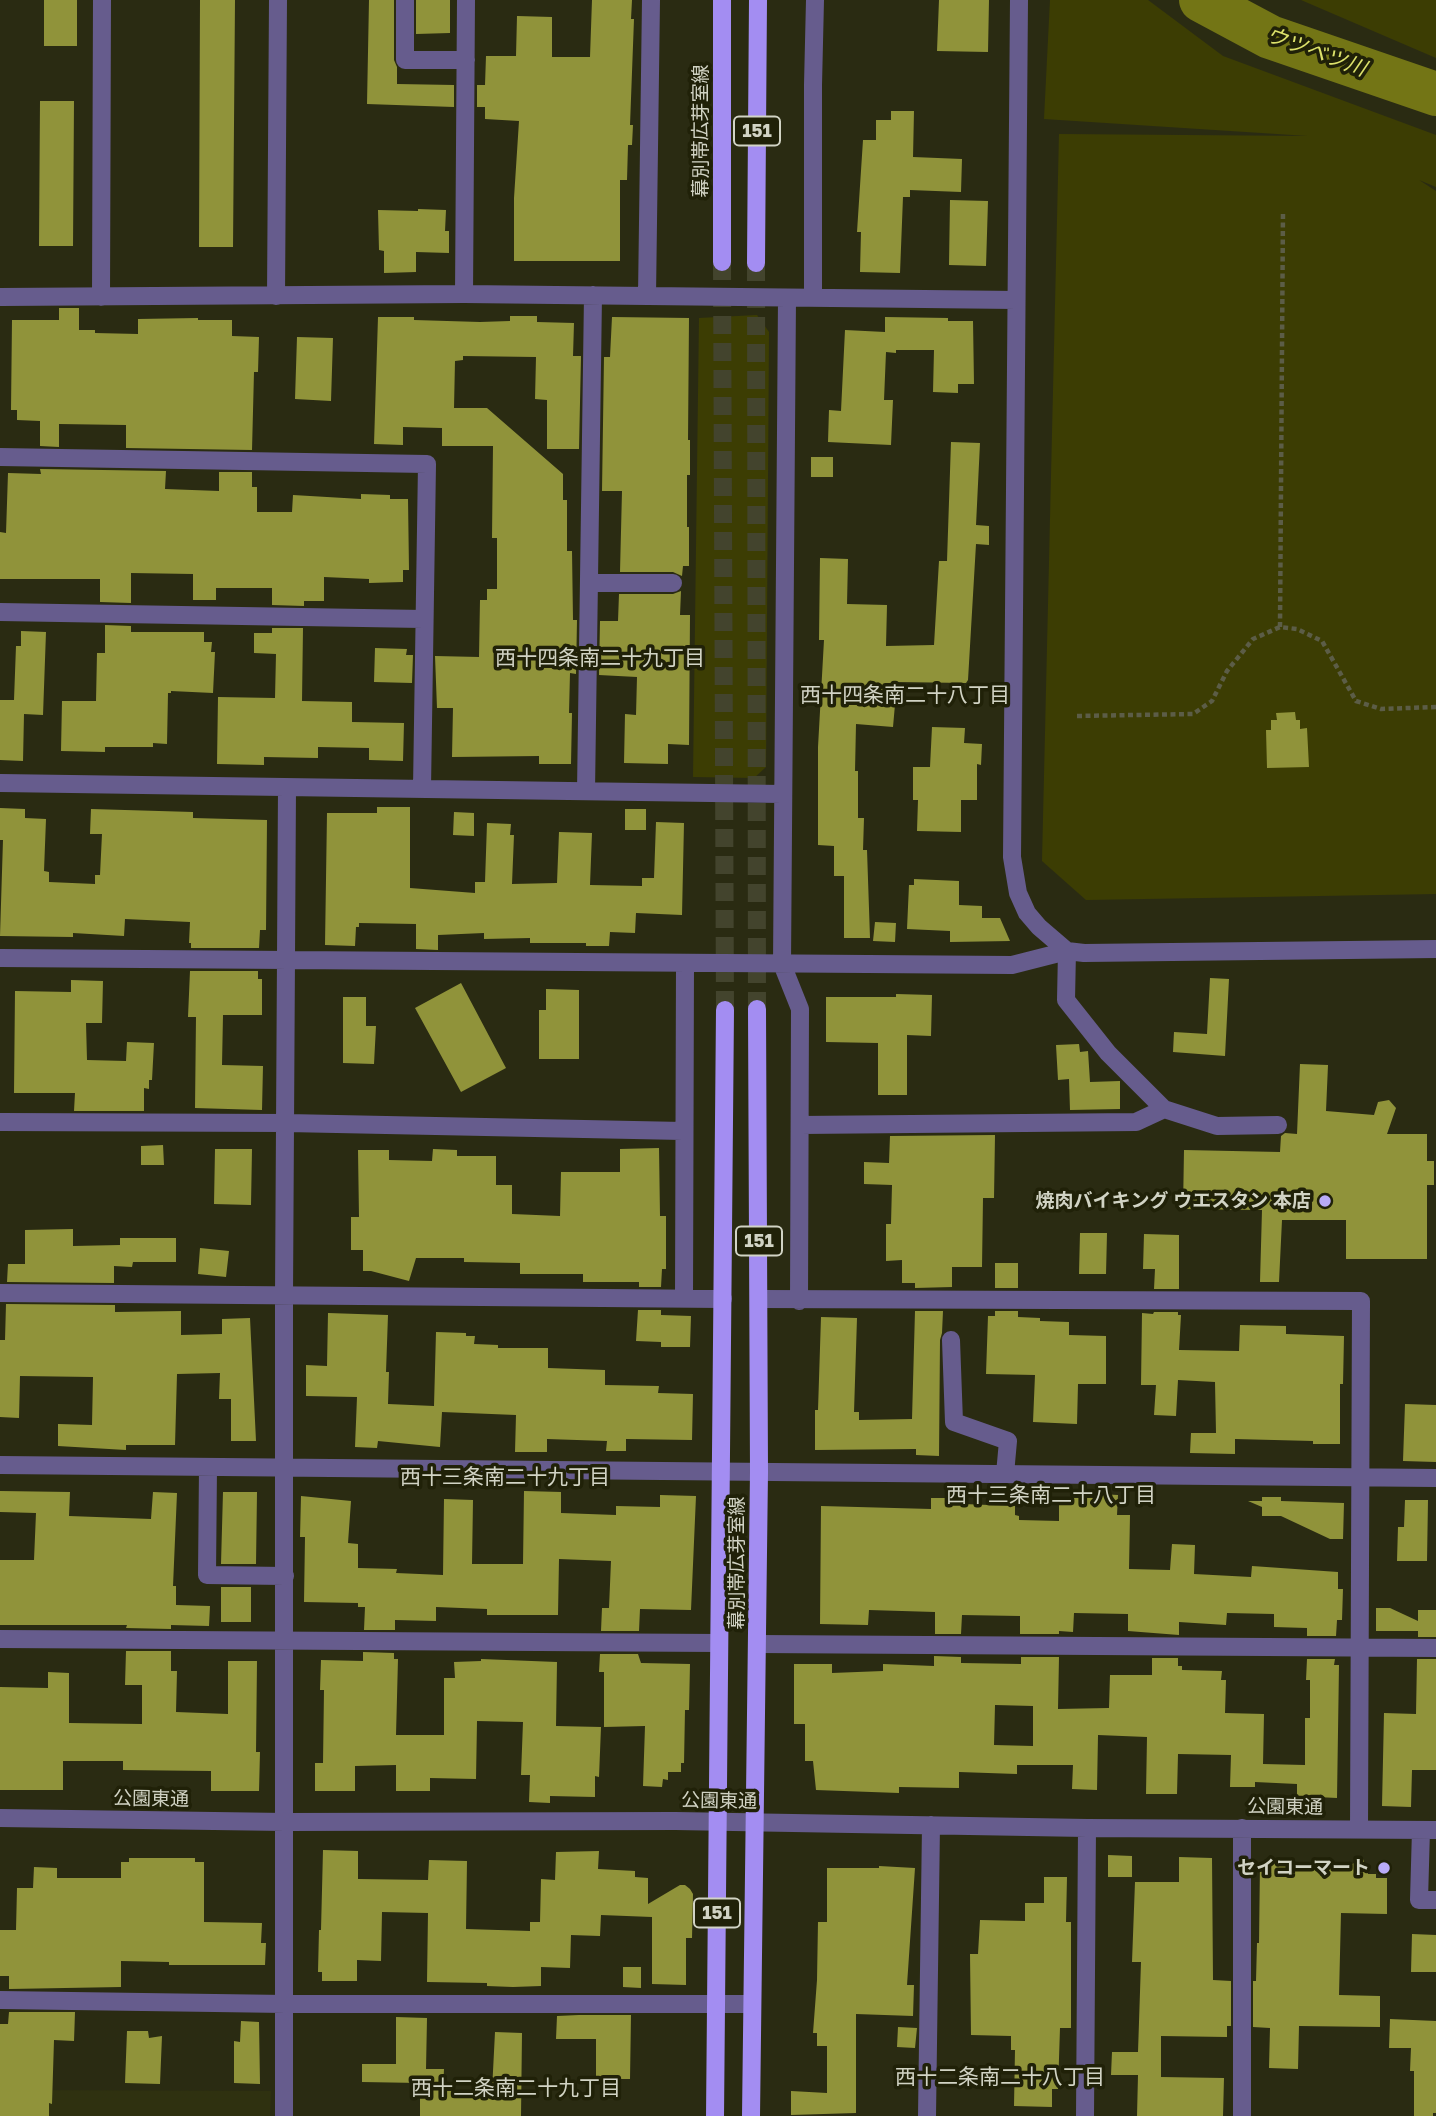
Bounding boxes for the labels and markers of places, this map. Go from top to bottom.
place label: 焼肉バイキング ウエスタン 本店 [1036,1190,1311,1212]
marker: 焼肉バイキング ウエスタン 本店 [1317,1193,1333,1209]
place label: セイコーマート [1237,1857,1370,1879]
marker: セイコーマート [1376,1860,1392,1876]

